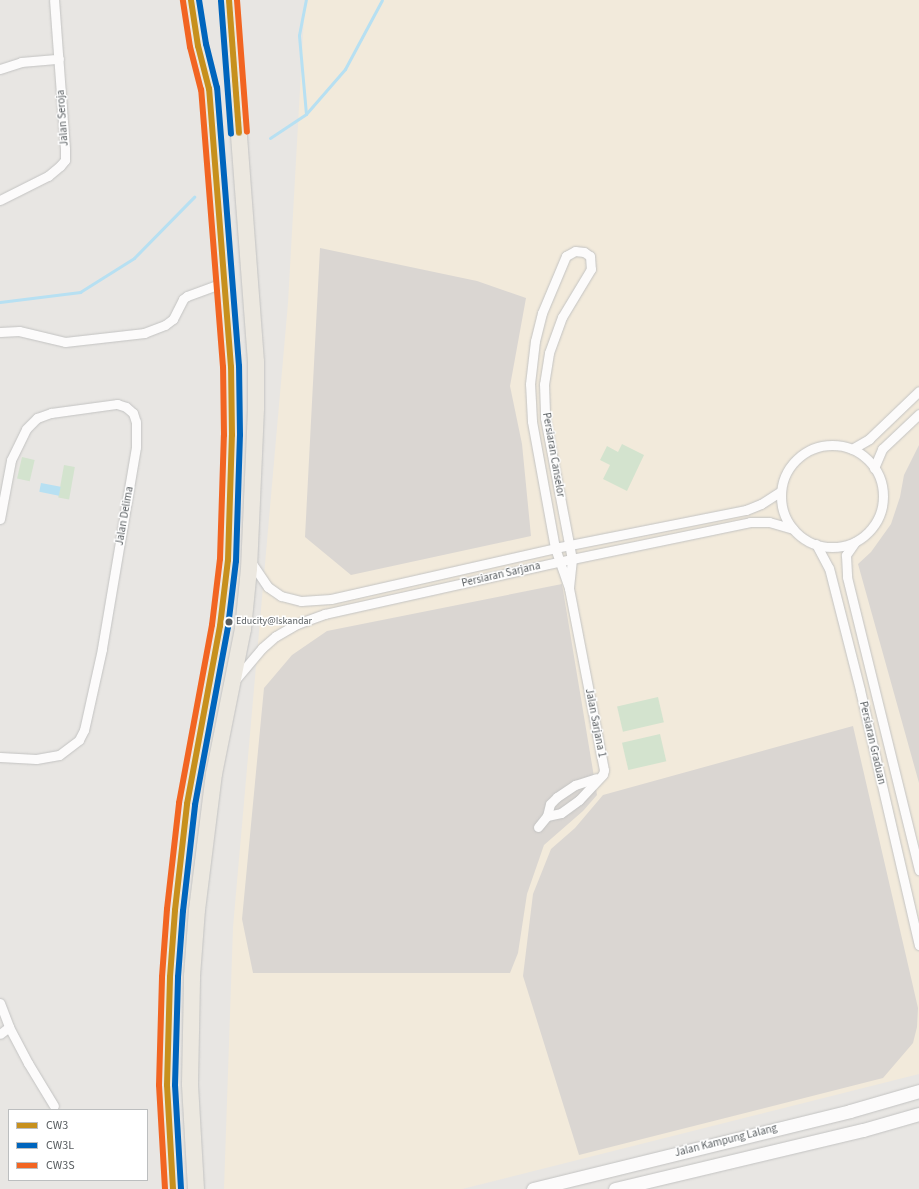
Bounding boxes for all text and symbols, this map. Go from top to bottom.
street label: Jalan Seroja [54,89,72,147]
street label: Persiaran Canselor [539,412,567,498]
street label: Jalan Delima [113,485,137,547]
street label: Persiaran Sarjana [460,560,542,590]
place label: Educity@Iskandar [236,616,312,628]
marker: Educity@Iskandar [224,617,234,627]
street label: Jalan Sarjana 1 [582,687,608,759]
street label: Persiaran Graduan [856,700,888,786]
legend [8,1109,148,1181]
text: CW3 [46,1117,68,1134]
street label: Jalan Kampung Lalang [673,1122,779,1160]
text: CW3L [46,1137,74,1154]
text: CW3S [46,1157,75,1174]

